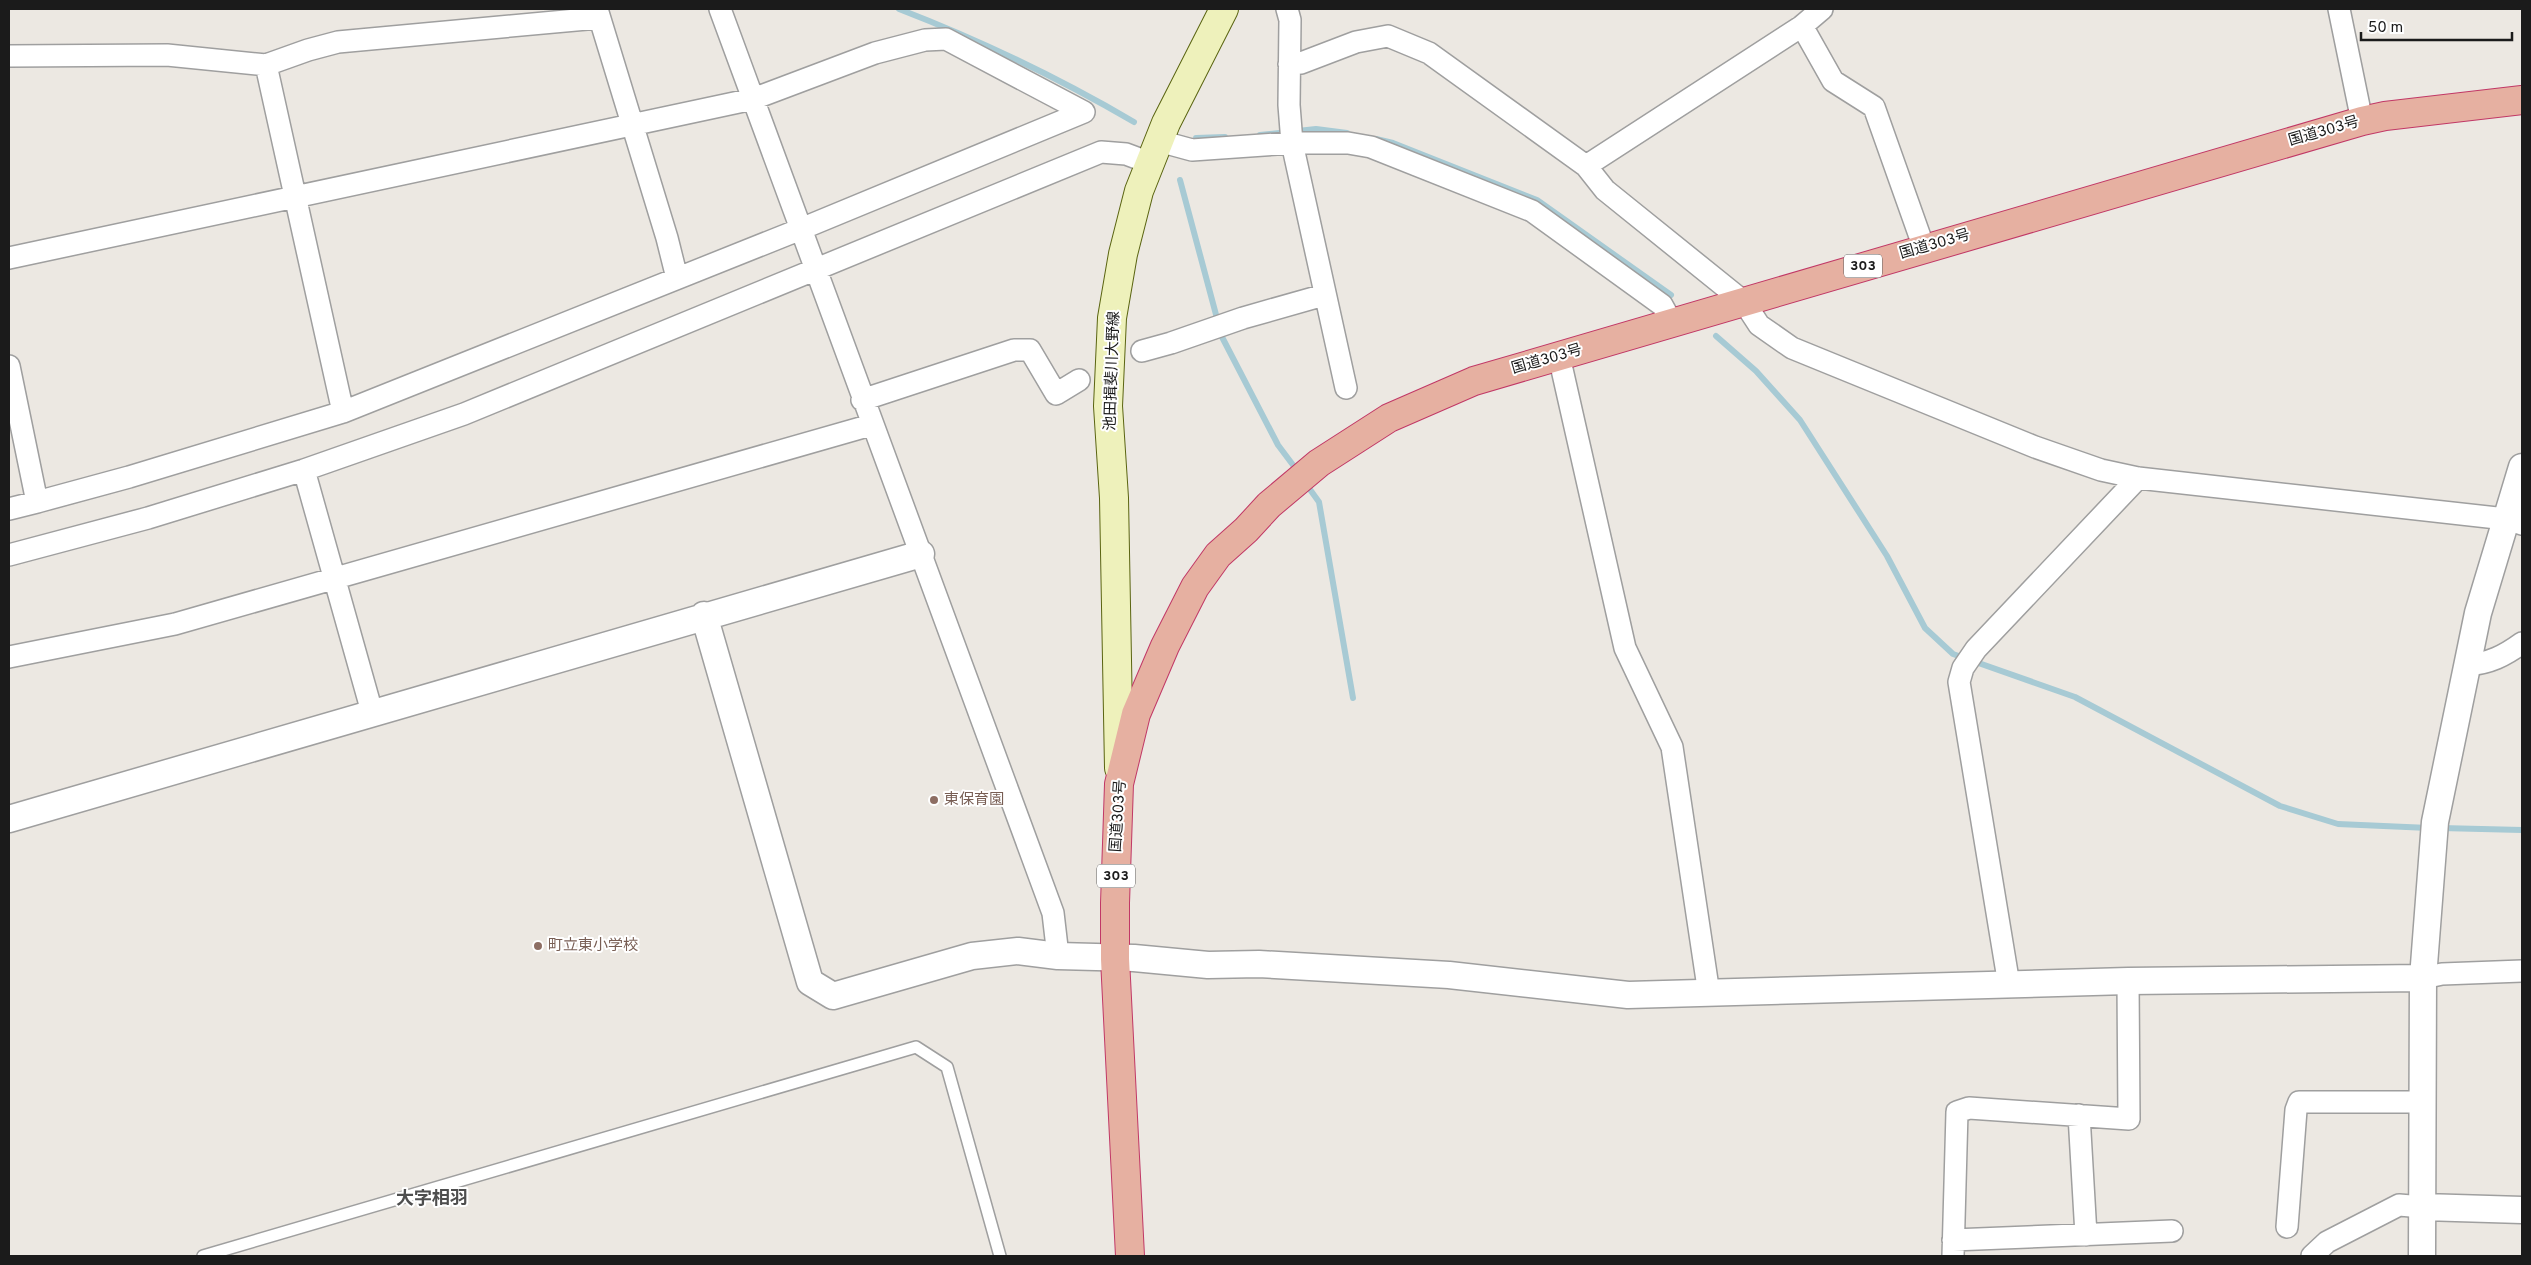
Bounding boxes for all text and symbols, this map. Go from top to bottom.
scale bar [2361,10,2512,42]
text: 50 m [2368,19,2403,38]
street label: 国道303号 [2287,113,2361,151]
street label: 国道303号 [1898,226,1972,264]
road number: 303 [1844,255,1882,278]
street label: 池田揖斐川大野線 [1101,311,1125,431]
street label: 国道303号 [1510,341,1584,379]
street label: 国道303号 [1107,779,1131,853]
place label: 東保育園 [944,791,1004,810]
marker: 東保育園 [928,794,940,806]
road number: 303 [1097,864,1135,888]
place label: 町立東小学校 [548,937,638,956]
marker: 町立東小学校 [532,940,544,952]
district label: 大字相羽 [396,1188,468,1211]

